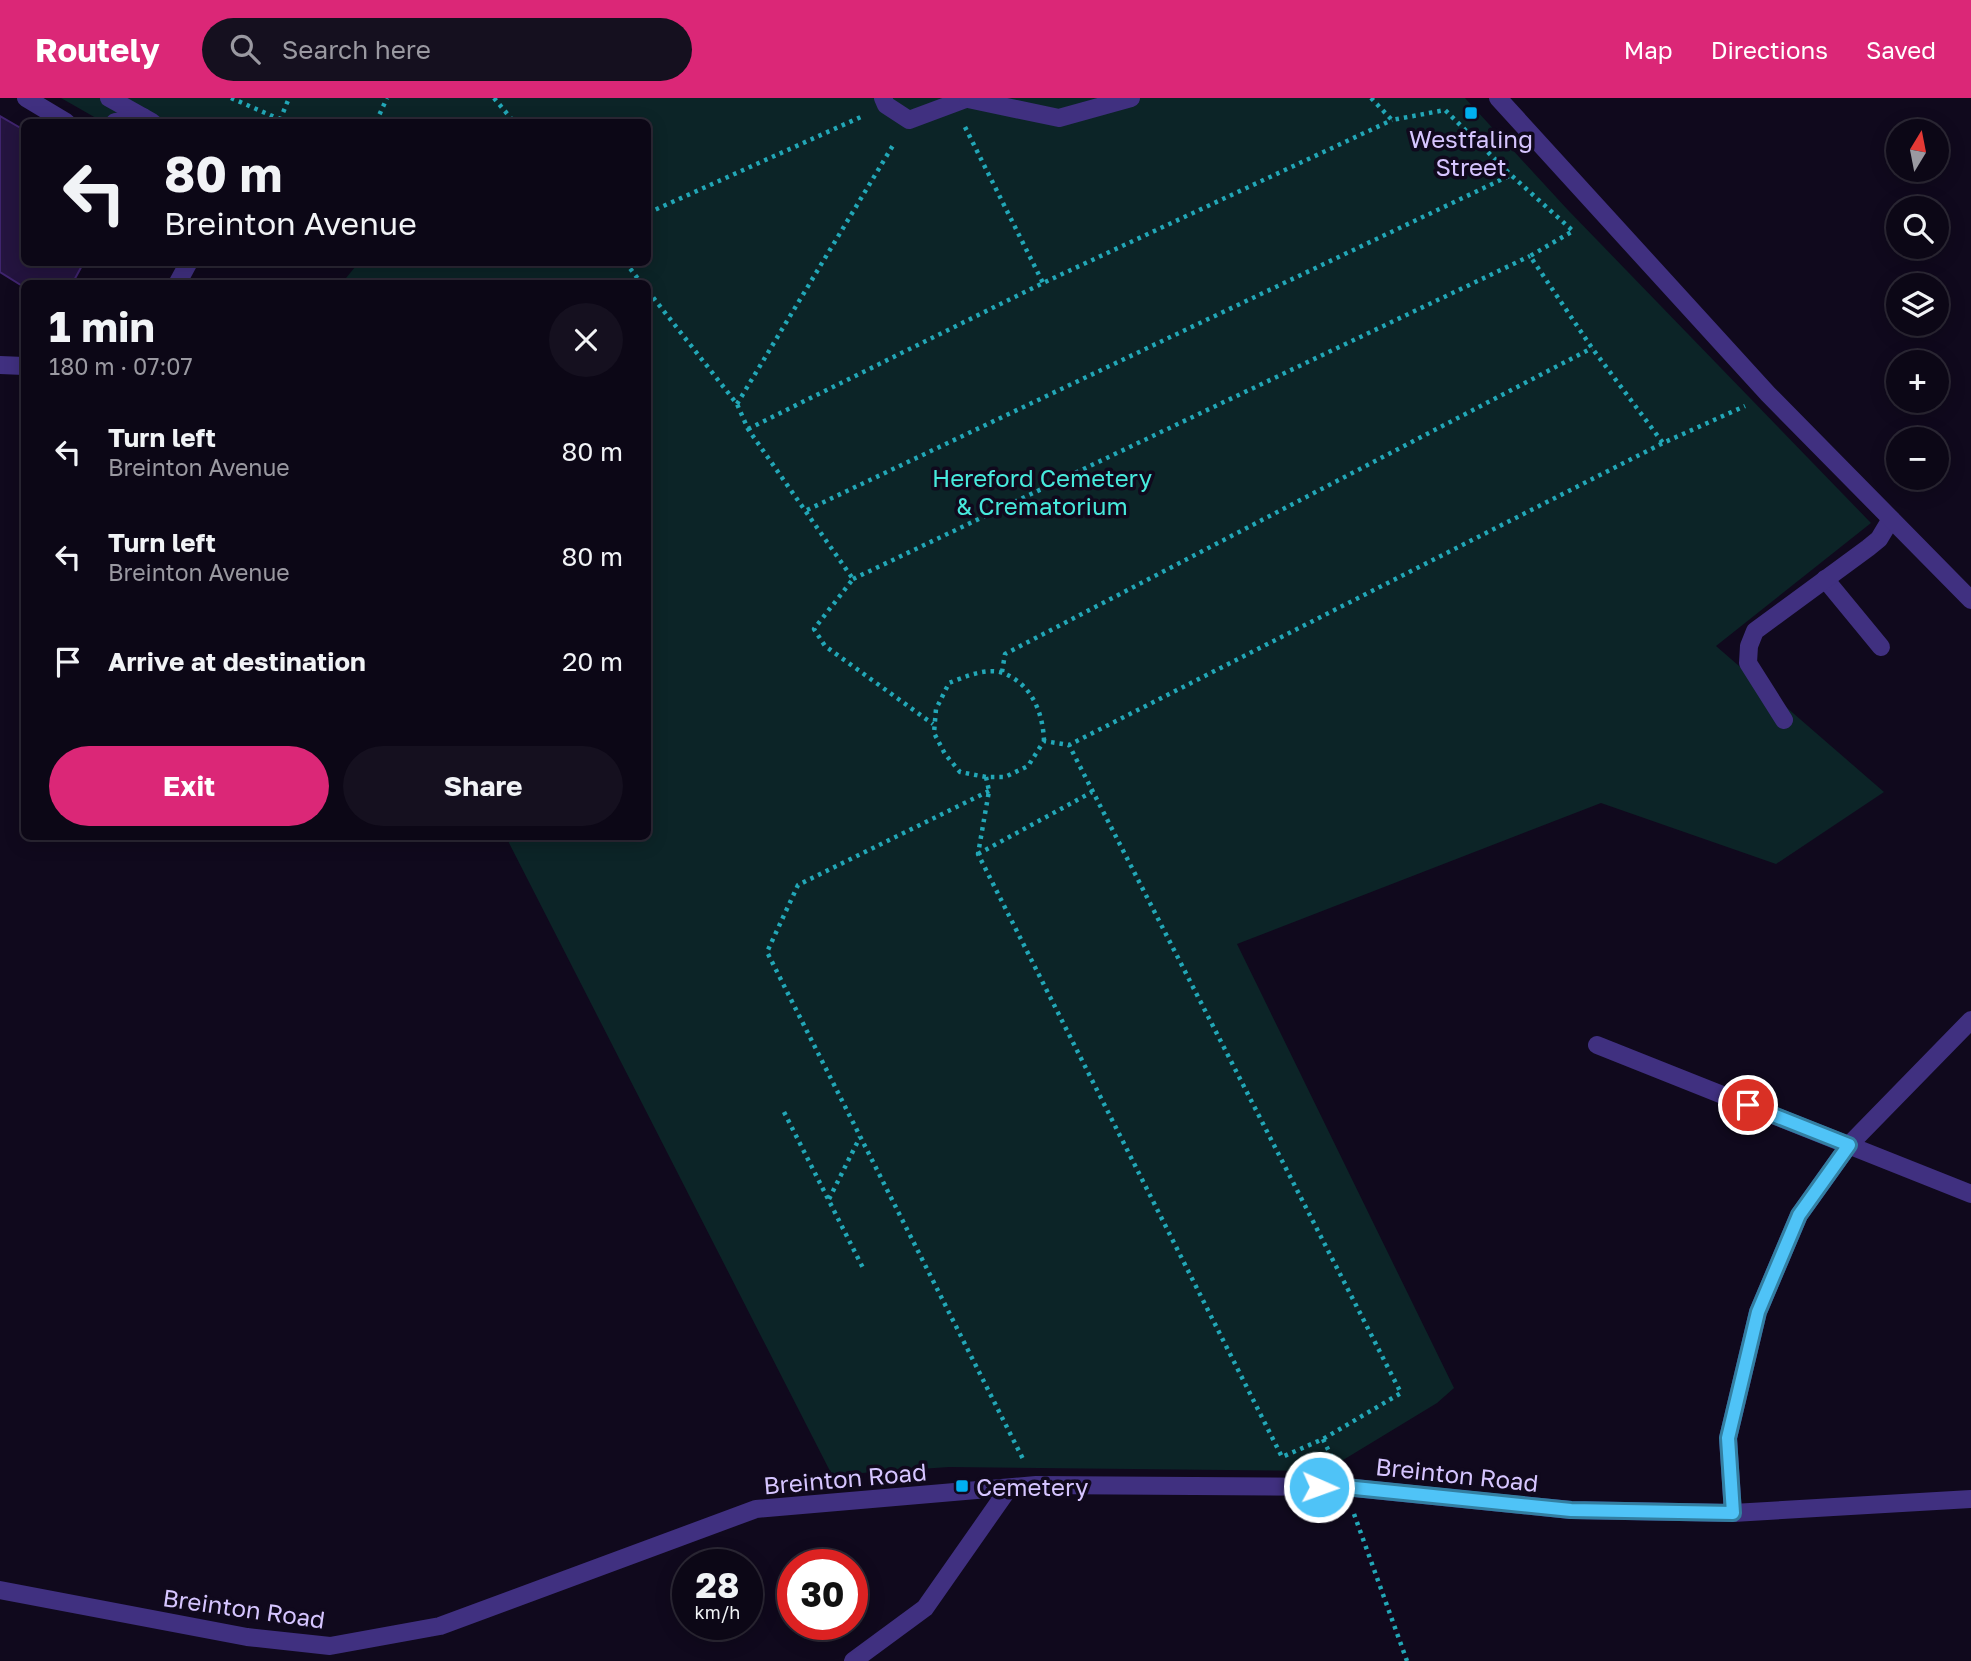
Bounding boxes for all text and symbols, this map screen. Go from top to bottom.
search box [202,18,692,81]
text: Routely [35,30,160,69]
icon: search [226,30,264,68]
text: Search here [282,34,431,65]
text: Map [1624,35,1673,64]
text: Directions [1711,35,1828,64]
text: Saved [1866,35,1936,64]
marker: Westfaling Street [1463,105,1479,121]
north arrow [1886,119,1950,182]
map controls [1886,119,1949,490]
place label: Westfaling Street [1409,124,1533,181]
text: 80 m [164,144,282,203]
icon: left [49,147,140,238]
button: search [1886,196,1949,259]
text: Breinton Avenue [164,204,417,242]
button: layers [1886,273,1949,336]
text: 1 min [49,301,155,351]
button: close [549,303,623,377]
button: + [1886,350,1949,413]
text: 180 m · 07:07 [49,352,193,380]
text: Turn left [108,422,216,453]
button: − [1886,427,1949,490]
icon: left [49,433,87,471]
text: 80 m [562,436,623,467]
text: Breinton Avenue [108,453,290,481]
park label: Hereford Cemetery & Crematorium [932,463,1152,520]
text: Turn left [108,527,216,558]
icon: left [49,538,87,576]
text: 80 m [562,541,623,572]
text: Breinton Avenue [108,558,290,586]
icon: arrive [49,643,87,681]
text: Arrive at destination [108,646,366,677]
text: 20 m [562,646,623,677]
button: Exit [49,746,329,826]
button: Share [343,746,623,826]
pin [1718,1075,1778,1135]
icon: arrive [1729,1086,1767,1124]
position arrow [1282,1450,1356,1524]
street label: Breinton Road [1374,1451,1540,1497]
street label: Breinton Road [762,1456,928,1500]
place label: Cemetery [976,1472,1088,1501]
marker: Cemetery [954,1478,970,1494]
speed limit sign: 30 [777,1549,868,1640]
text: 28 [696,1564,739,1606]
street label: Breinton Road [161,1582,327,1634]
text: km/h [695,1601,740,1623]

